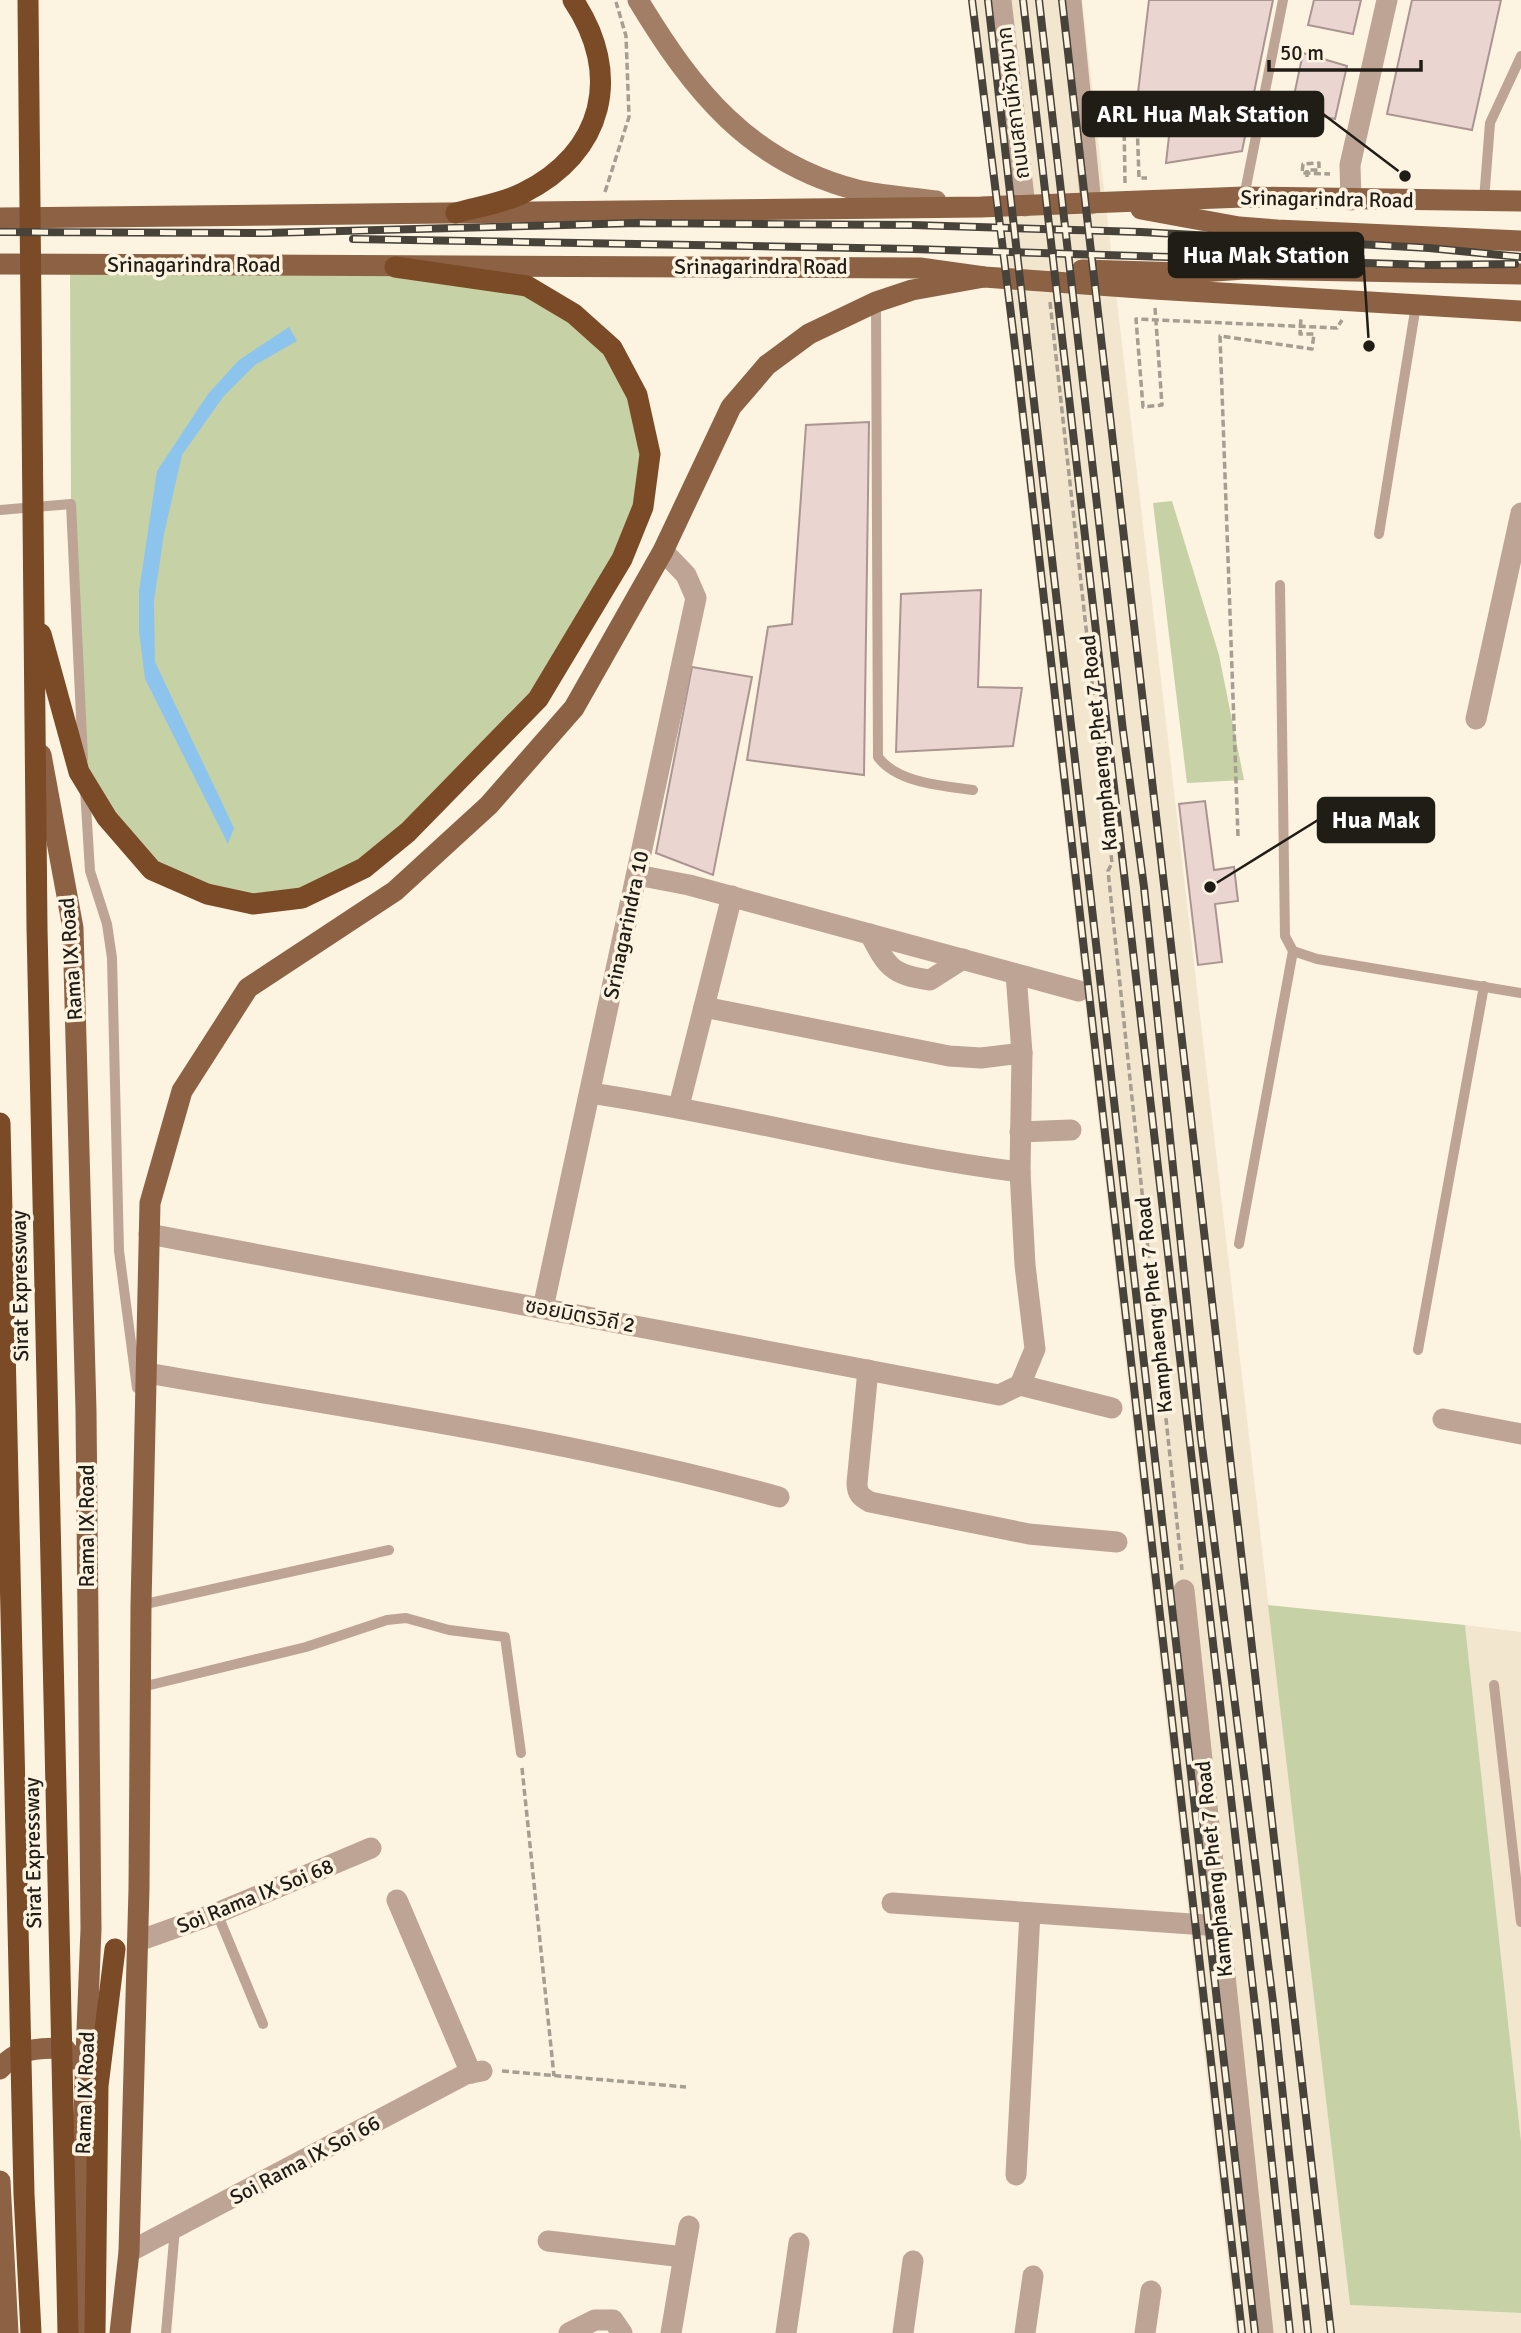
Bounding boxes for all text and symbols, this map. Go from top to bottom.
street label: ถนนสถานีหัวหมาก [991,25,1035,181]
scale bar [1269,28,1421,72]
text: 50 m [1280,40,1324,66]
callout: ARL Hua Mak Station [1083,92,1323,136]
text: ARL Hua Mak Station [1097,100,1309,129]
street label: Srinagarindra Road [1240,184,1414,214]
callout: Hua Mak Station [1169,233,1363,277]
text: Hua Mak Station [1183,241,1349,270]
street label: Srinagarindra Road [107,252,281,278]
street label: Srinagarindra Road [674,254,848,280]
street label: Kamphaeng Phet 7 Road [1075,634,1123,852]
callout: Hua Mak [1318,798,1434,842]
text: Hua Mak [1332,806,1420,835]
street label: Srinagarindra 10 [598,848,654,1002]
street label: Rama IX Road [54,897,88,1021]
street label: Kamphaeng Phet 7 Road [1130,1196,1178,1414]
street label: Sirat Expressway [6,1210,34,1362]
street label: ซอยมิตรวิถี 2 [523,1292,637,1338]
street label: Rama IX Road [74,1464,100,1588]
street label: Kamphaeng Phet 7 Road [1190,1760,1238,1978]
street label: Sirat Expressway [19,1777,47,1929]
street label: Soi Rama IX Soi 68 [173,1853,337,1939]
street label: Rama IX Road [70,2031,100,2155]
street label: Soi Rama IX Soi 66 [225,2109,385,2211]

